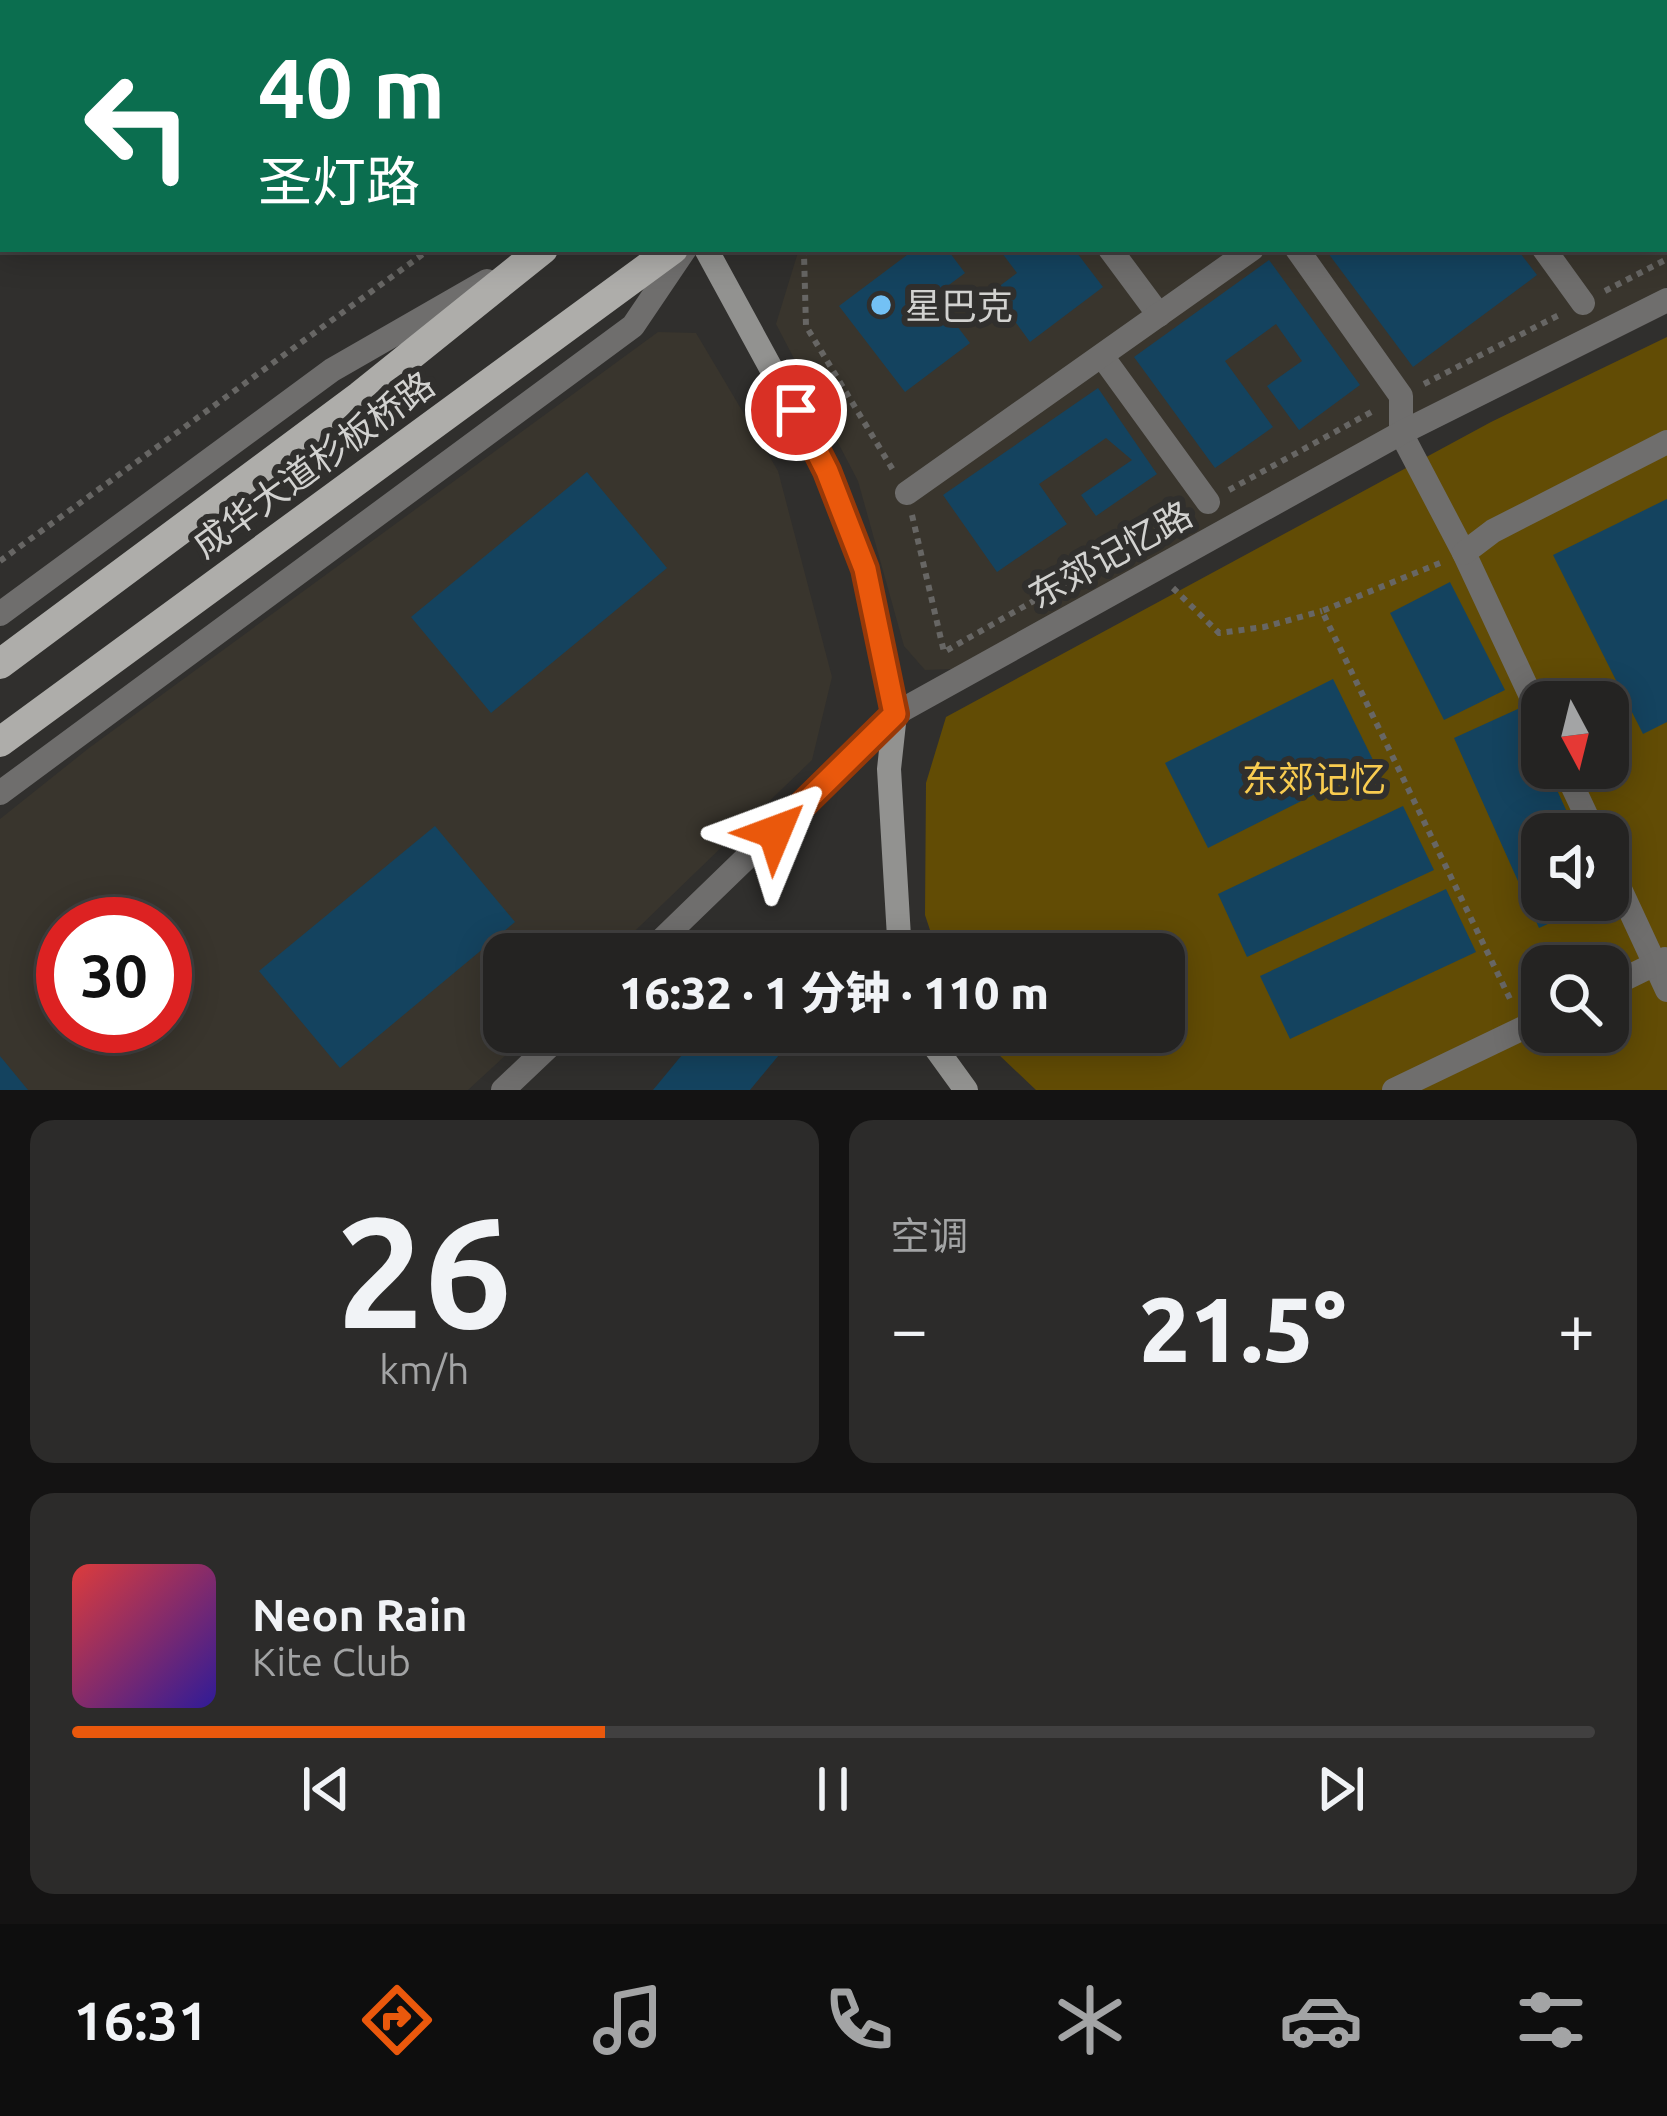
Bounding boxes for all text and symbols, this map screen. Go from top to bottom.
text: 40 m [258,40,445,134]
icon: left [60,48,216,204]
text: 圣灯路 [258,151,420,211]
place label: 星巴克 [905,285,1013,326]
marker: 星巴克 [868,292,894,318]
pin [745,359,847,461]
street label: 成华大道杉板桥路 [184,363,442,565]
icon: arrive [763,377,829,443]
street label: 东郊记忆路 [1021,492,1199,616]
north arrow [1521,681,1629,789]
map controls [1521,681,1629,1053]
park label: 东郊记忆 [1242,758,1386,799]
position arrow [712,769,838,895]
button: sound [1521,813,1629,921]
speed limit sign: 30 [36,897,192,1053]
button: search [1521,945,1629,1053]
text: 16:32 · 1 分钟 · 110 m [619,967,1049,1018]
text: 26 [336,1183,512,1357]
text: 空调 [891,1214,969,1257]
text: 21.5° [1139,1278,1346,1379]
text: − [891,1291,928,1365]
text: + [1558,1291,1595,1365]
text: km/h [379,1348,469,1391]
text: Neon Rain [252,1589,467,1640]
text: Kite Club [252,1640,411,1683]
icon: previous [293,1756,359,1822]
icon: pause [800,1756,866,1822]
icon: next [1308,1756,1374,1822]
icon: directions [355,1978,439,2062]
icon: music [586,1978,670,2062]
icon: phone [817,1978,901,2062]
icon: climate [1048,1978,1132,2062]
icon: car [1279,1978,1363,2062]
icon: filters [1509,1978,1593,2062]
text: 16:31 [73,1990,209,2050]

